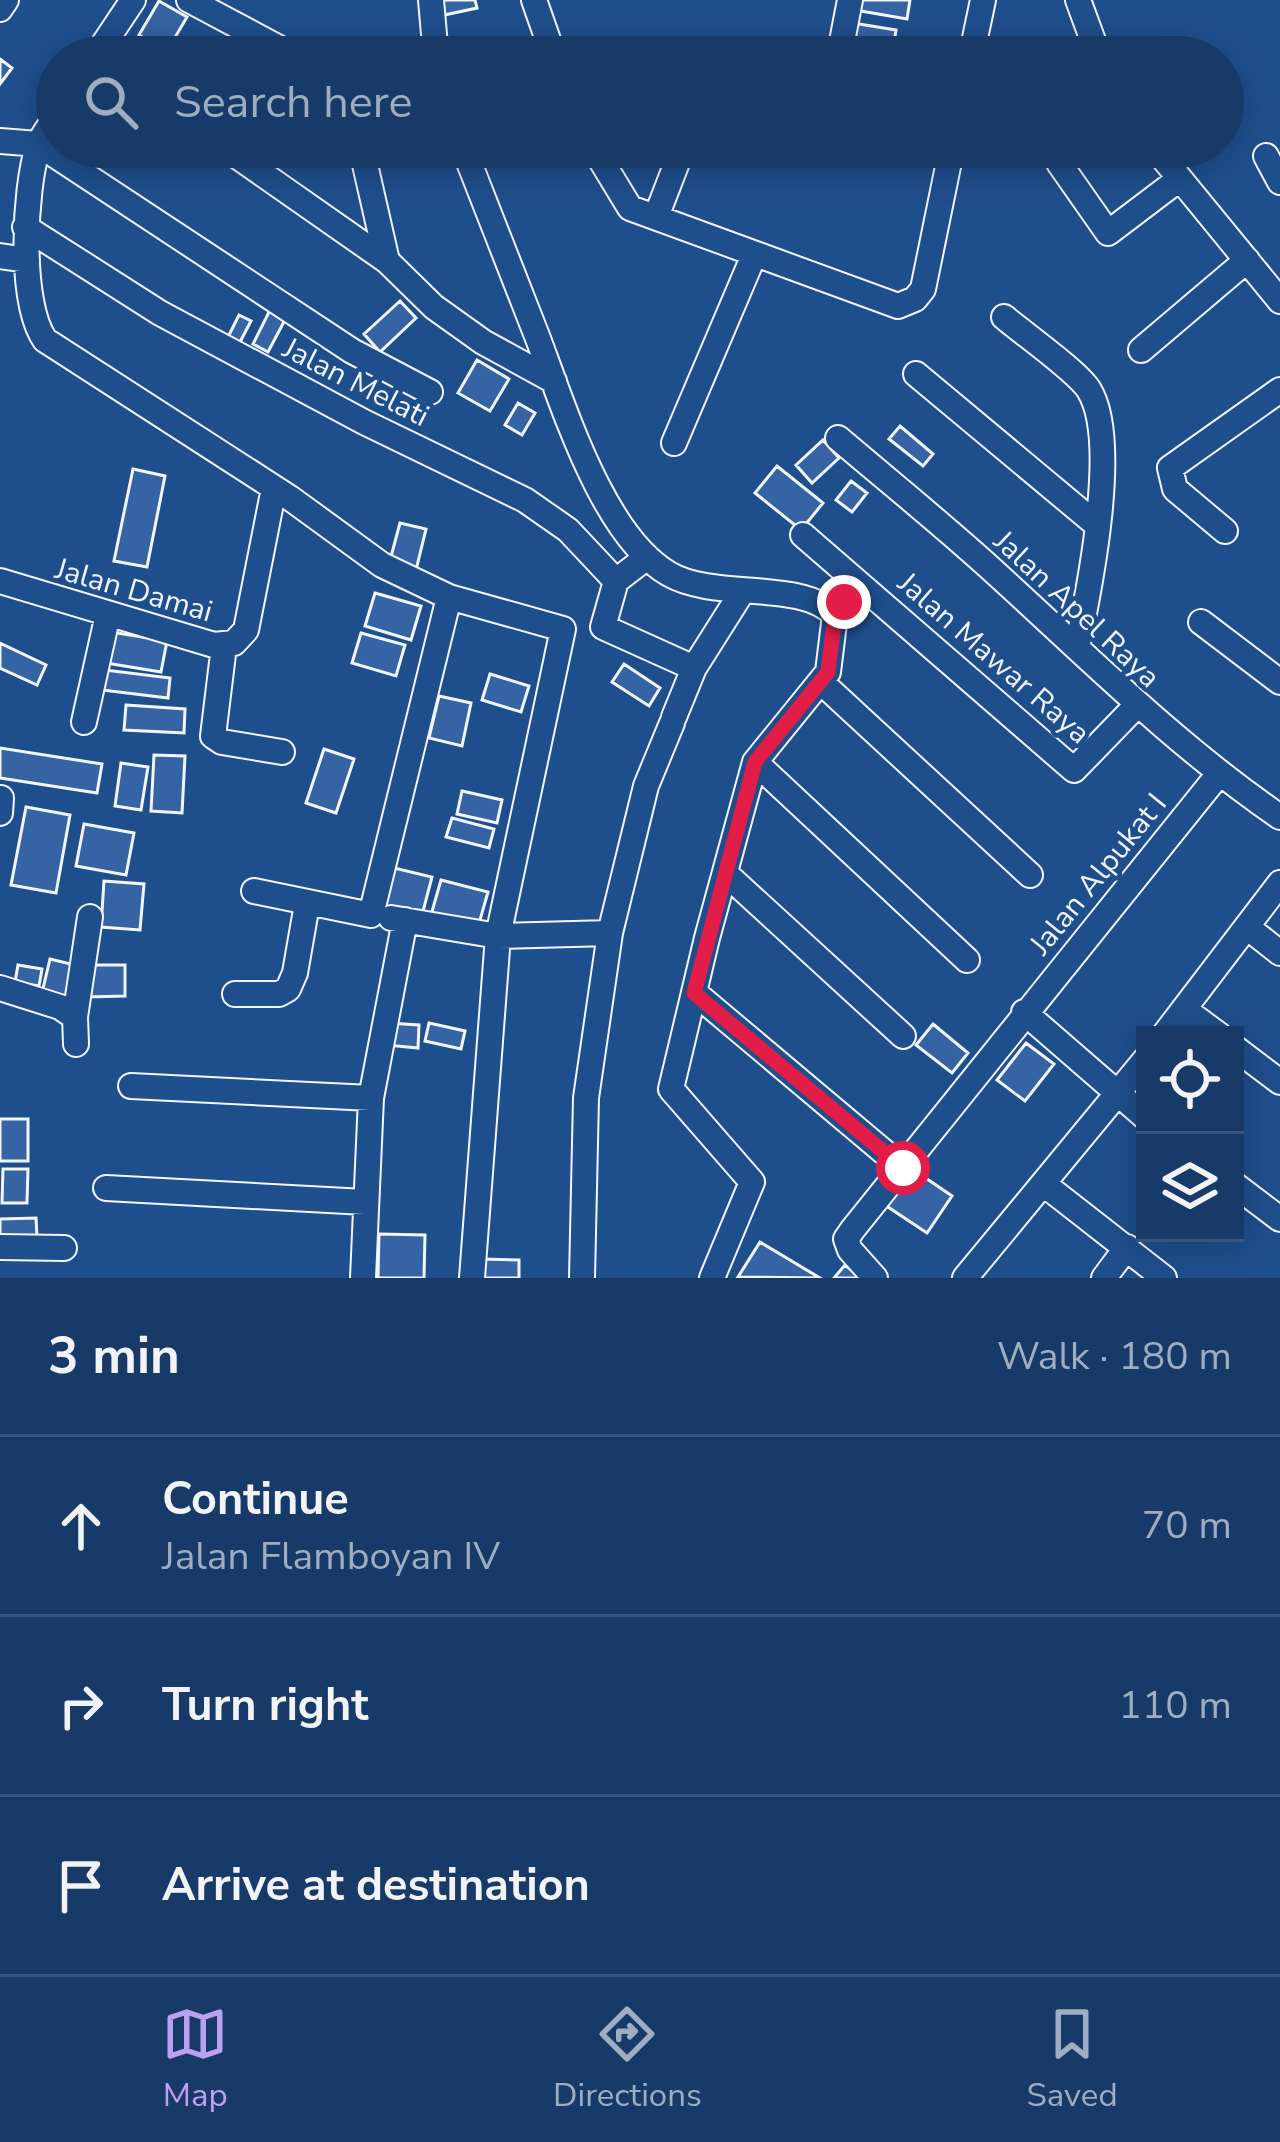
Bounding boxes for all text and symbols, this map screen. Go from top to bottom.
search box [36,36,1244,168]
icon: search [78,69,144,135]
text: Search here [174,72,413,133]
street label: Jalan Melati [275,328,436,437]
street label: Jalan Apel Raya [984,521,1169,697]
street label: Jalan Damai [49,548,217,632]
street label: Jalan Mawar Raya [888,563,1099,753]
route end [817,575,871,629]
street label: Jalan Alpukat I [1020,785,1176,964]
map controls [1136,1026,1244,1242]
button: locate [1136,1026,1244,1134]
button: layers [1136,1134,1244,1242]
route start [876,1141,930,1195]
text: 3 min [48,1321,180,1391]
text: Walk · 180 m [997,1330,1232,1383]
text: Continue [162,1469,349,1530]
icon: ahead [48,1493,114,1559]
text: 70 m [1142,1499,1232,1552]
text: Jalan Flamboyan IV [162,1530,500,1583]
icon: right [48,1673,114,1739]
text: Turn right [162,1675,369,1736]
text: 110 m [1118,1679,1232,1732]
icon: arrive [48,1853,114,1919]
text: Arrive at destination [162,1855,590,1916]
tab: Map [162,2001,228,2118]
tab: Directions [553,2001,702,2118]
tab: Saved [1026,2001,1118,2118]

